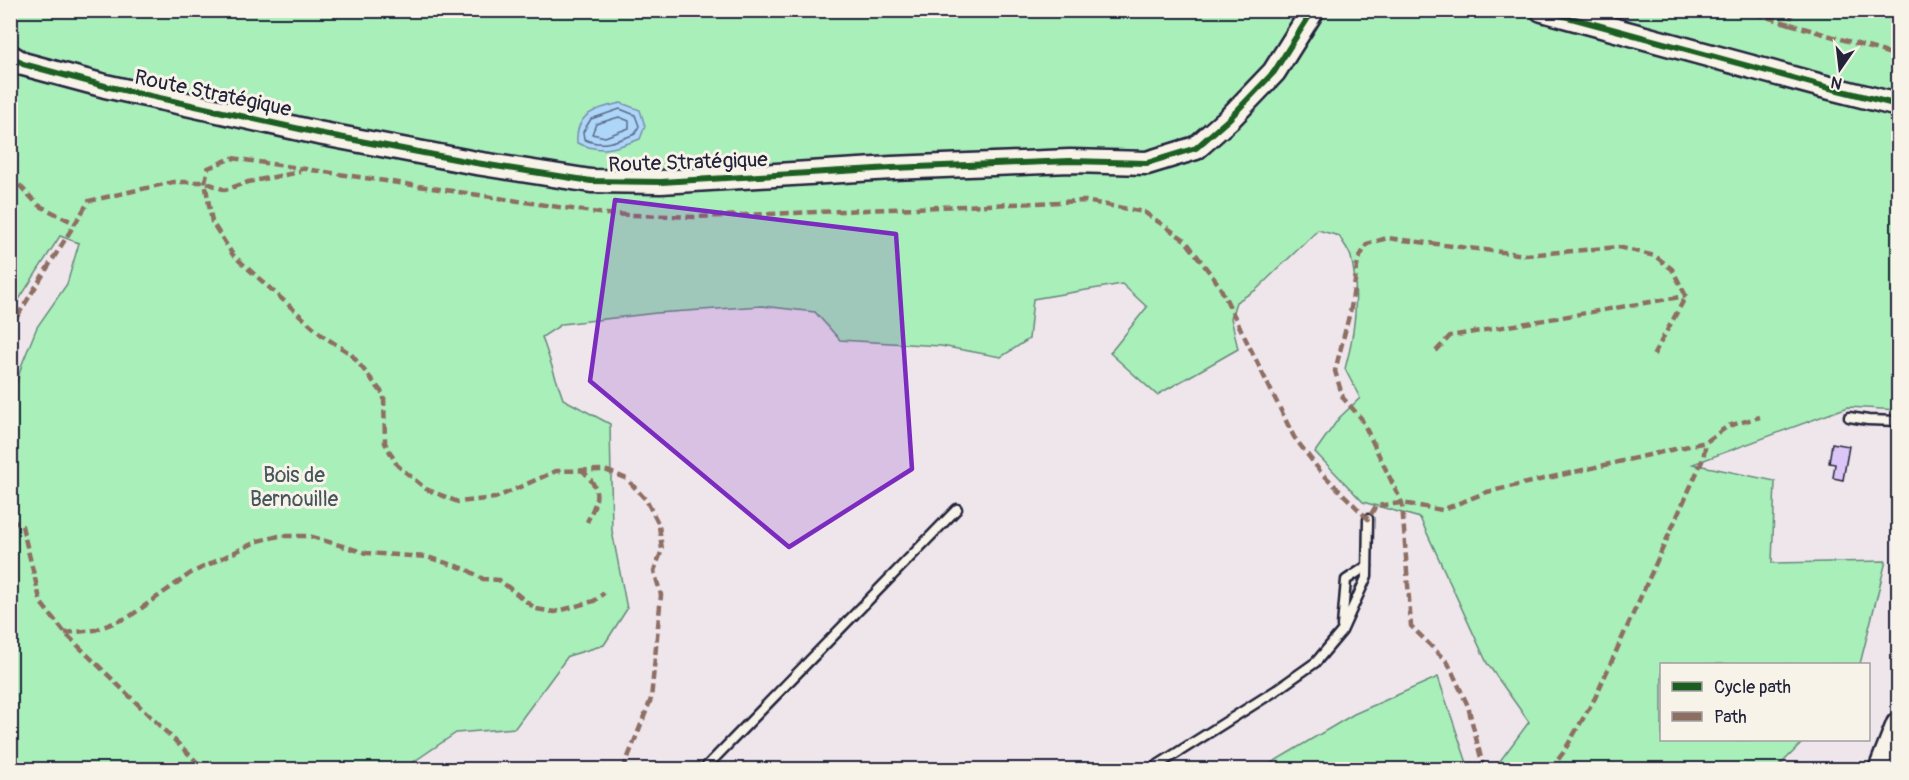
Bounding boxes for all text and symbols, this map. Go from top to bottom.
north arrow [1810,39,1870,99]
street label: Route Stratégique [132,64,294,123]
text: N [1829,72,1844,94]
street label: Route Stratégique [608,146,769,179]
park label: Bois de Bernouille [250,462,339,513]
legend [1660,663,1870,741]
text: Cycle path [1714,676,1791,699]
text: Path [1714,706,1747,729]

